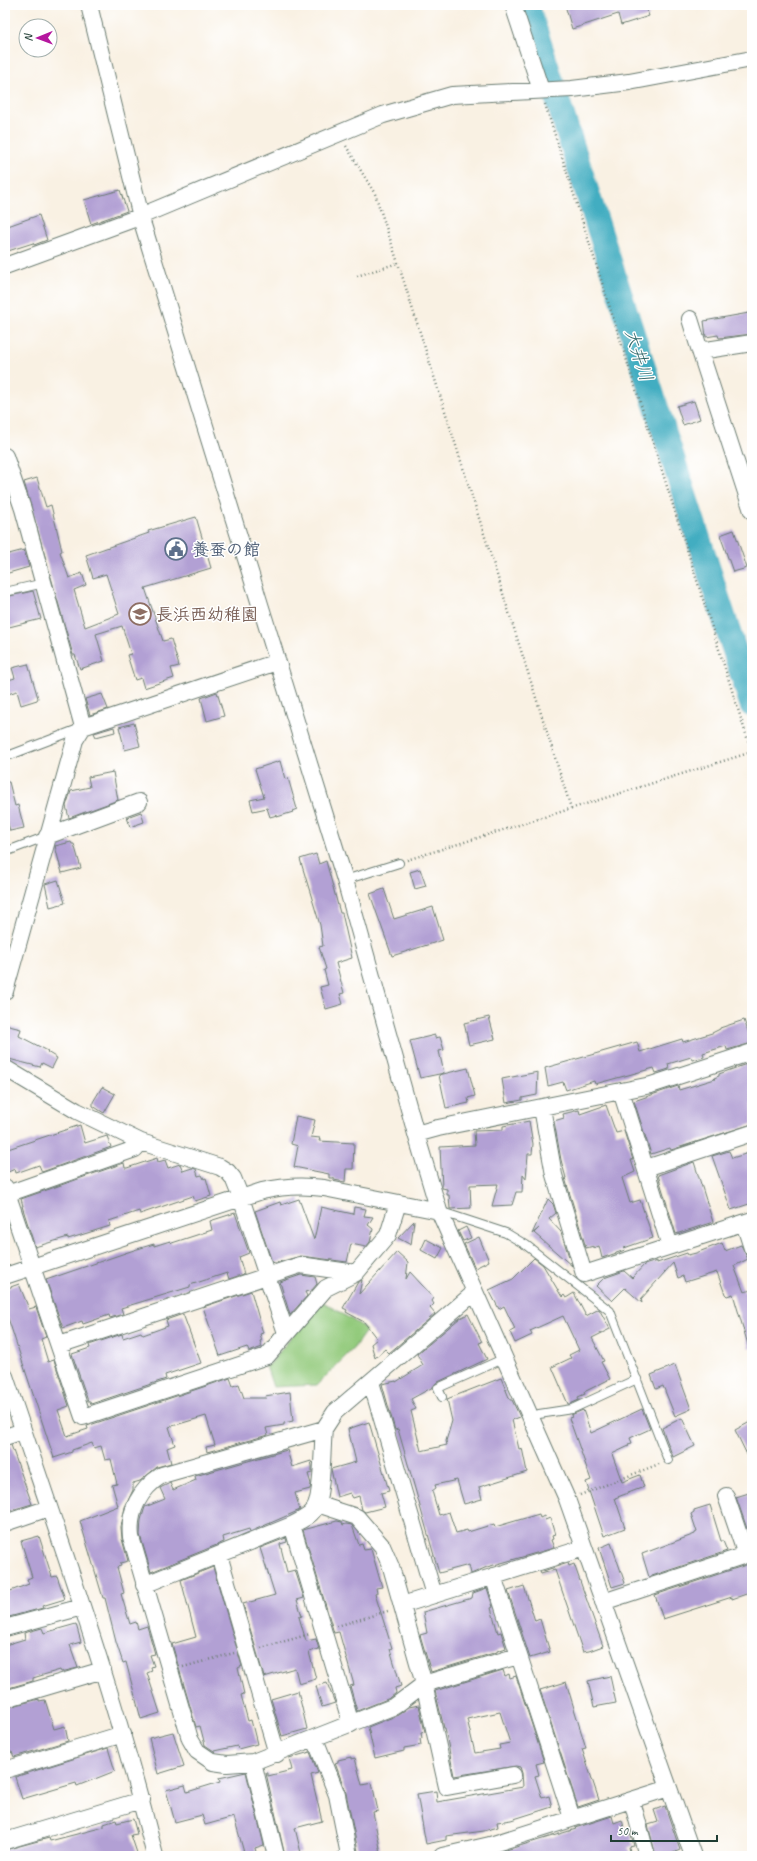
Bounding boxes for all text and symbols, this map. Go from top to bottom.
north arrow [18,18,58,58]
text: N [21,32,35,42]
water label: 大井川 [620,326,658,384]
public building icon: 養蚕の館 [163,536,189,562]
place label: 養蚕の館 [192,539,260,560]
school or university icon: 長浜西幼稚園 [127,601,153,627]
place label: 長浜西幼稚園 [156,604,258,625]
scale bar [611,1817,717,1843]
text: 50 m [617,1823,639,1839]

